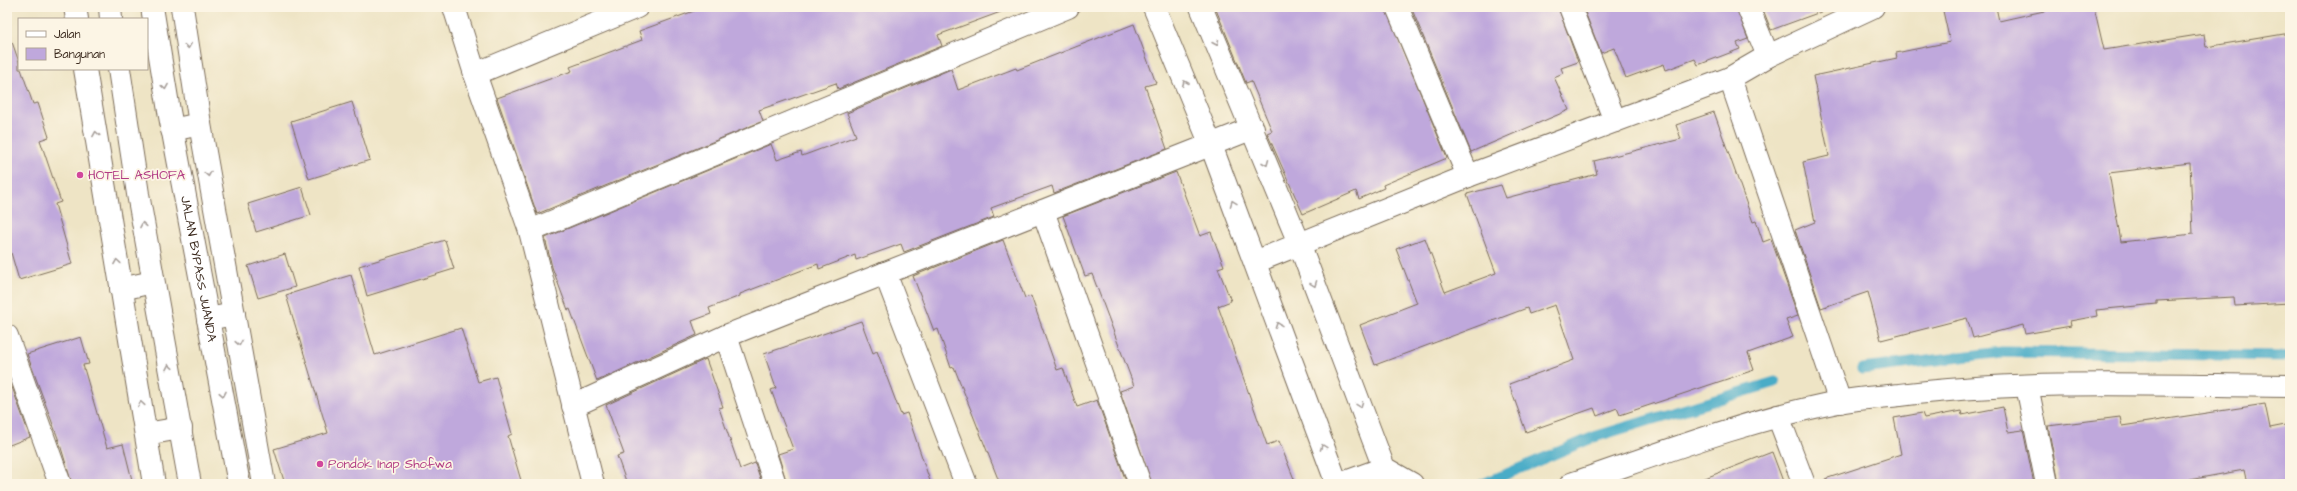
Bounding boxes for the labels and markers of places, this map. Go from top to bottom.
place label: HOTEL ASHOFA [88,166,186,184]
marker: HOTEL ASHOFA [75,170,85,180]
place label: Pondok Inap Shofwa [328,455,452,473]
marker: Pondok Inap Shofwa [315,459,325,469]

